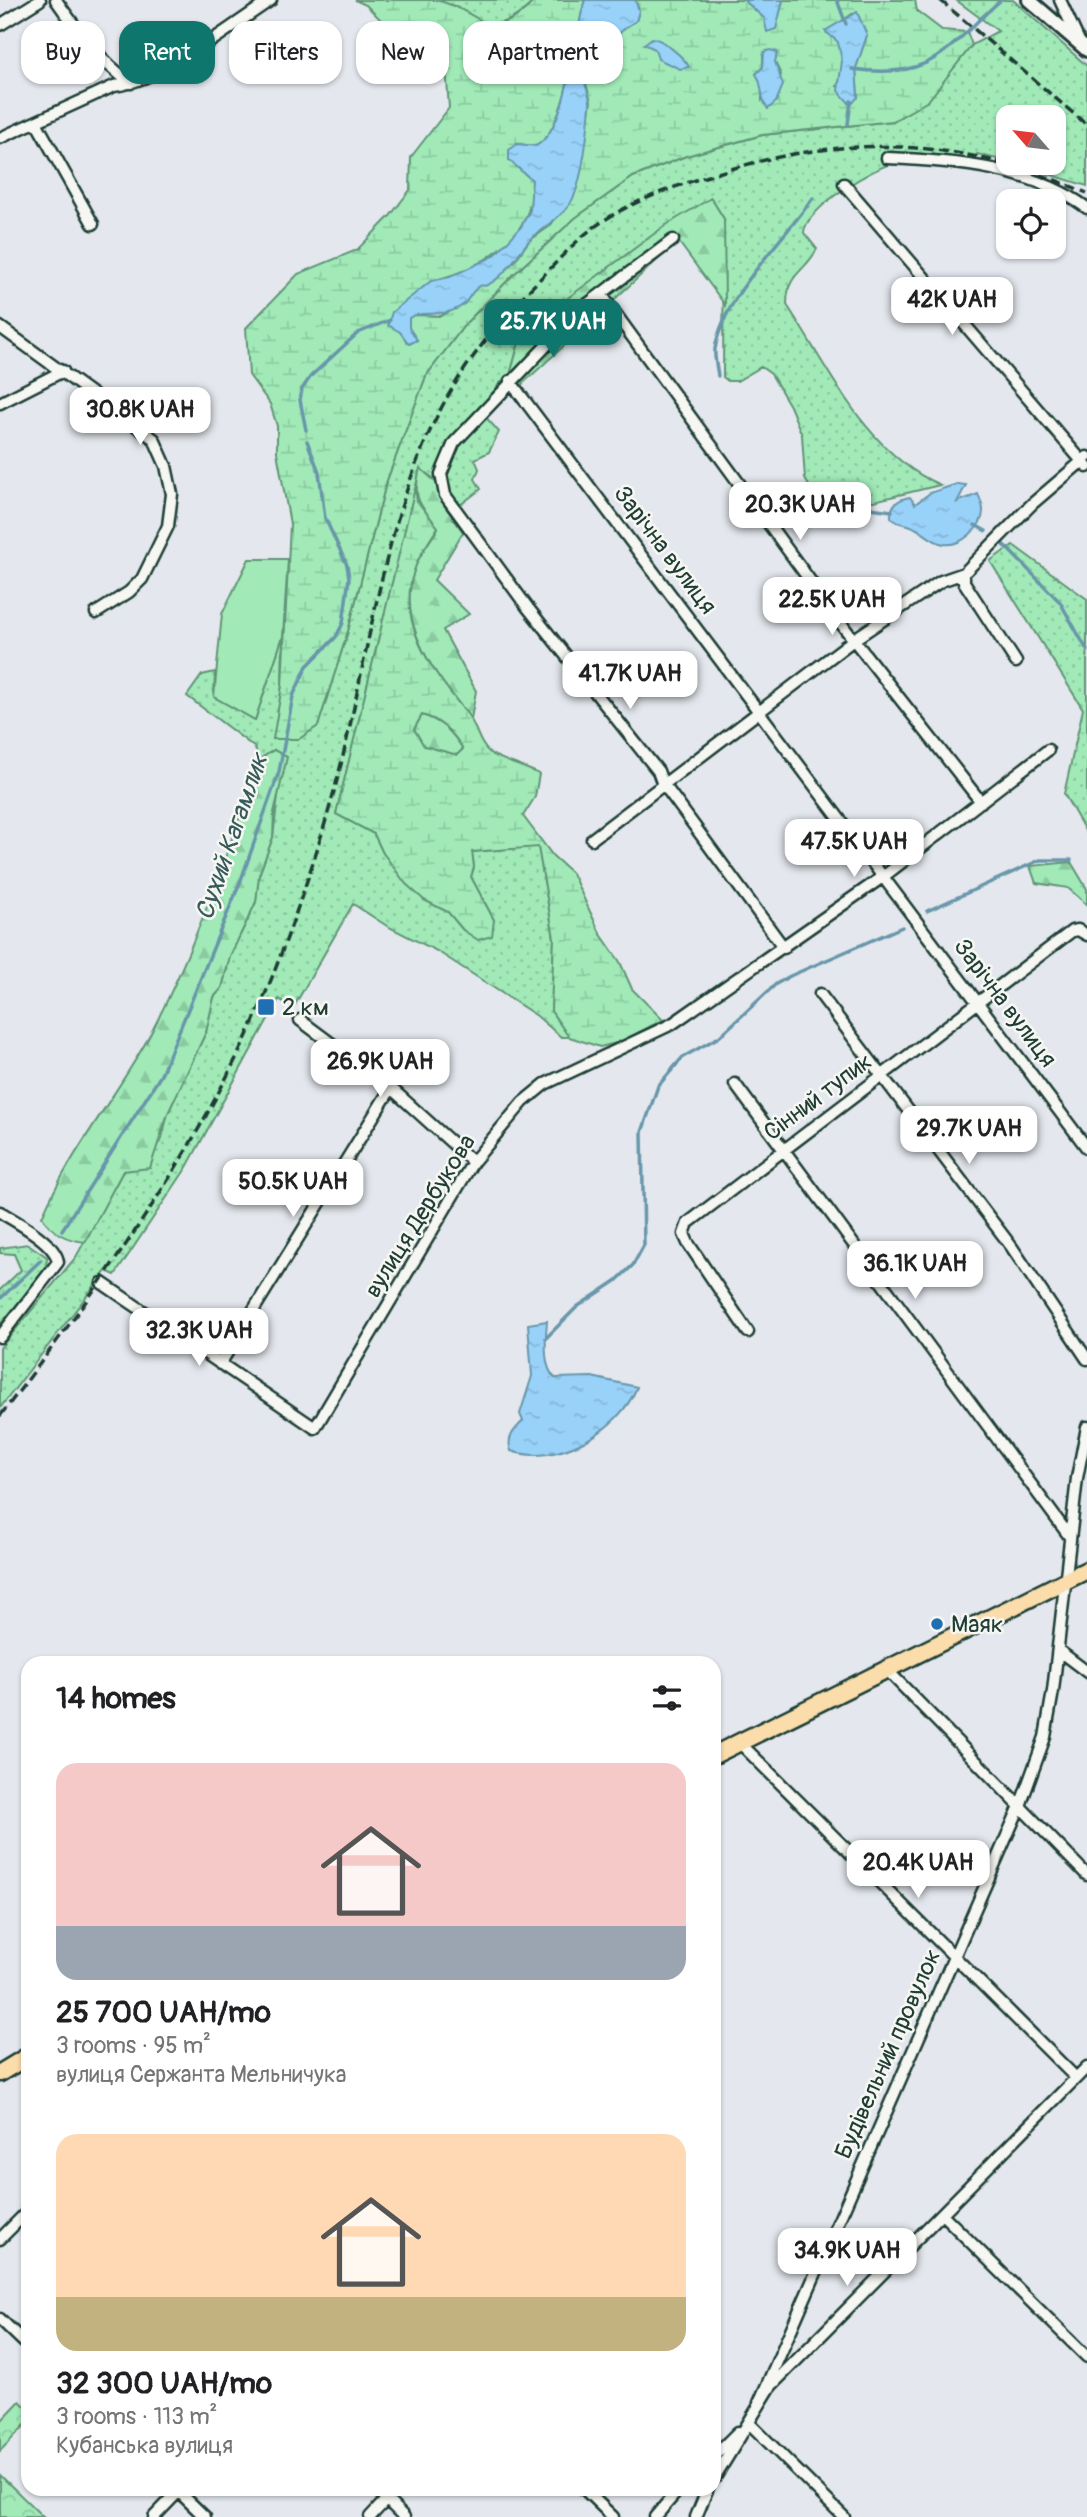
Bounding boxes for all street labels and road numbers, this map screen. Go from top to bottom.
street label: Зарічна вулиця [607,480,723,620]
street label: Зарічна вулиця [947,933,1063,1073]
street label: Сінний тупик [758,1047,878,1147]
street label: вулиця Дербукова [358,1129,482,1303]
street label: Будівельний провулок [829,1945,947,2163]

